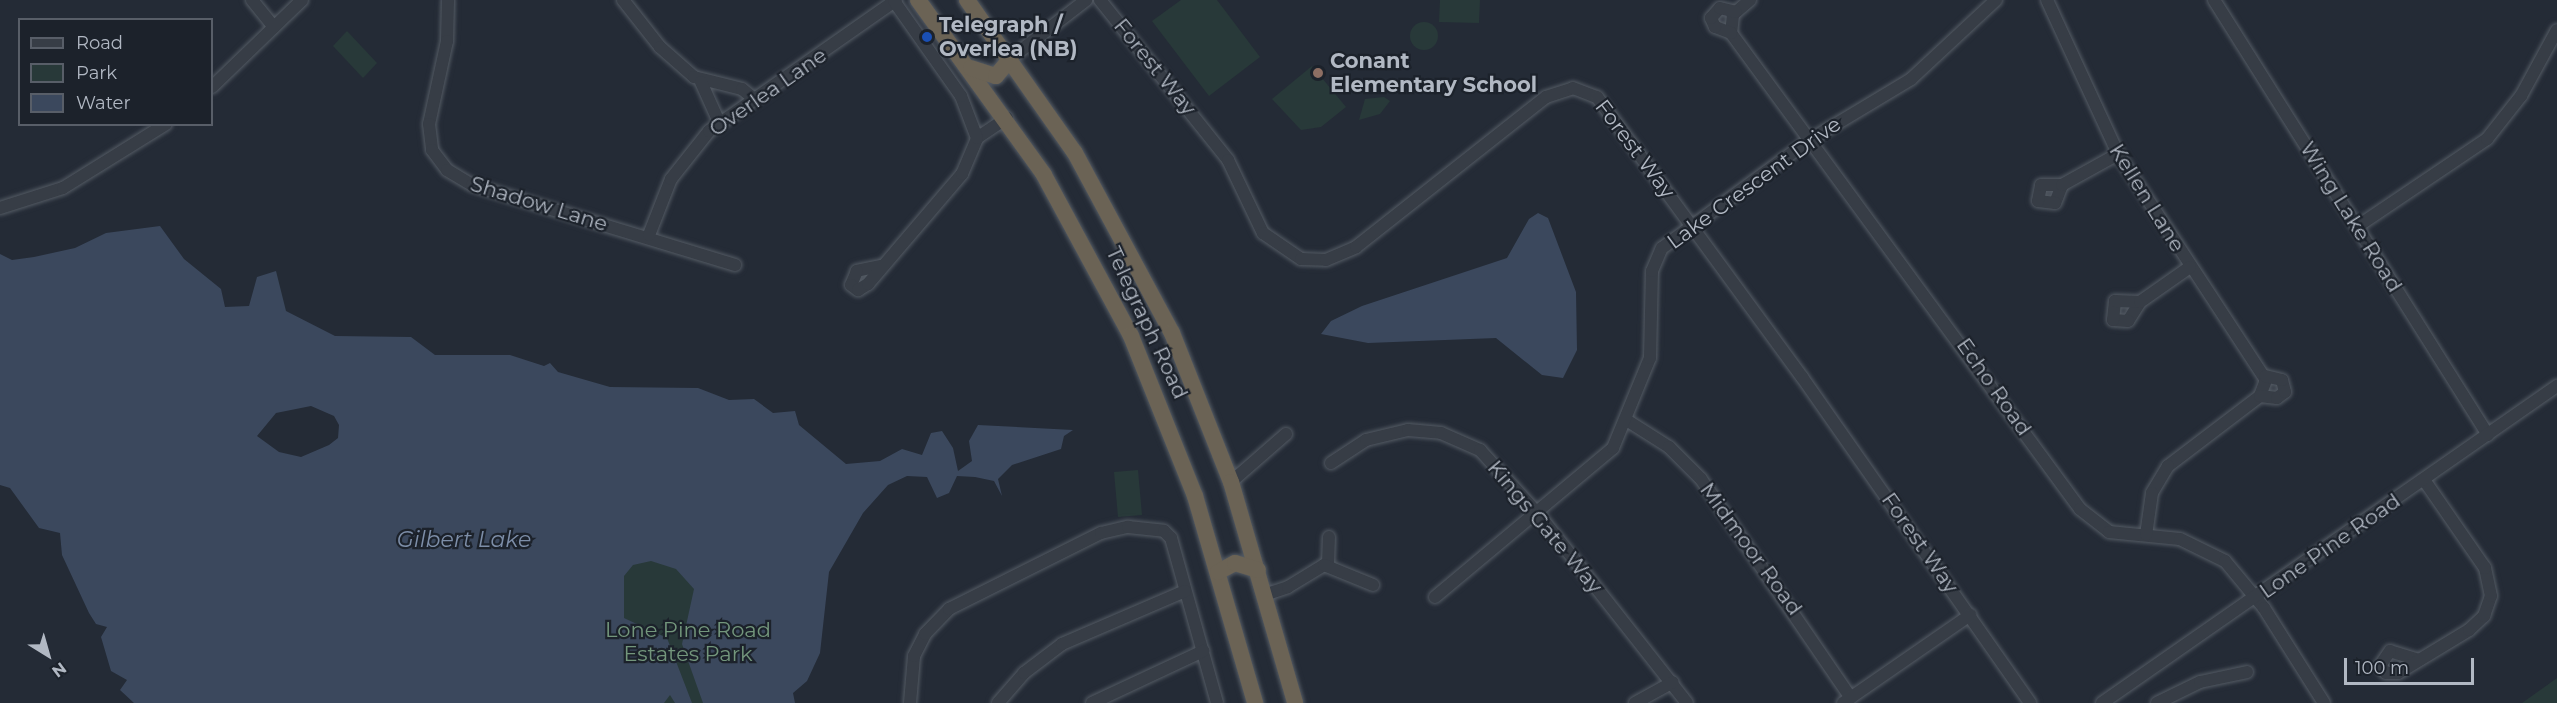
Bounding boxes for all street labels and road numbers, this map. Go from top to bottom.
street label: Forest Way [1108,14,1202,120]
street label: Overlea Lane [705,42,831,142]
street label: Forest Way [1590,95,1680,203]
street label: Lake Crescent Drive [1662,112,1846,254]
street label: Wing Lake Road [2295,137,2407,297]
street label: Kellen Lane [2104,139,2190,257]
street label: Shadow Lane [467,171,611,237]
street label: Telegraph Road [1101,243,1193,403]
street label: Echo Road [1951,333,2037,441]
street label: Kings Gate Way [1482,456,1608,598]
street label: Midmoor Road [1695,478,1807,620]
street label: Forest Way [1876,488,1964,598]
street label: Lone Pine Road [2255,488,2405,604]

